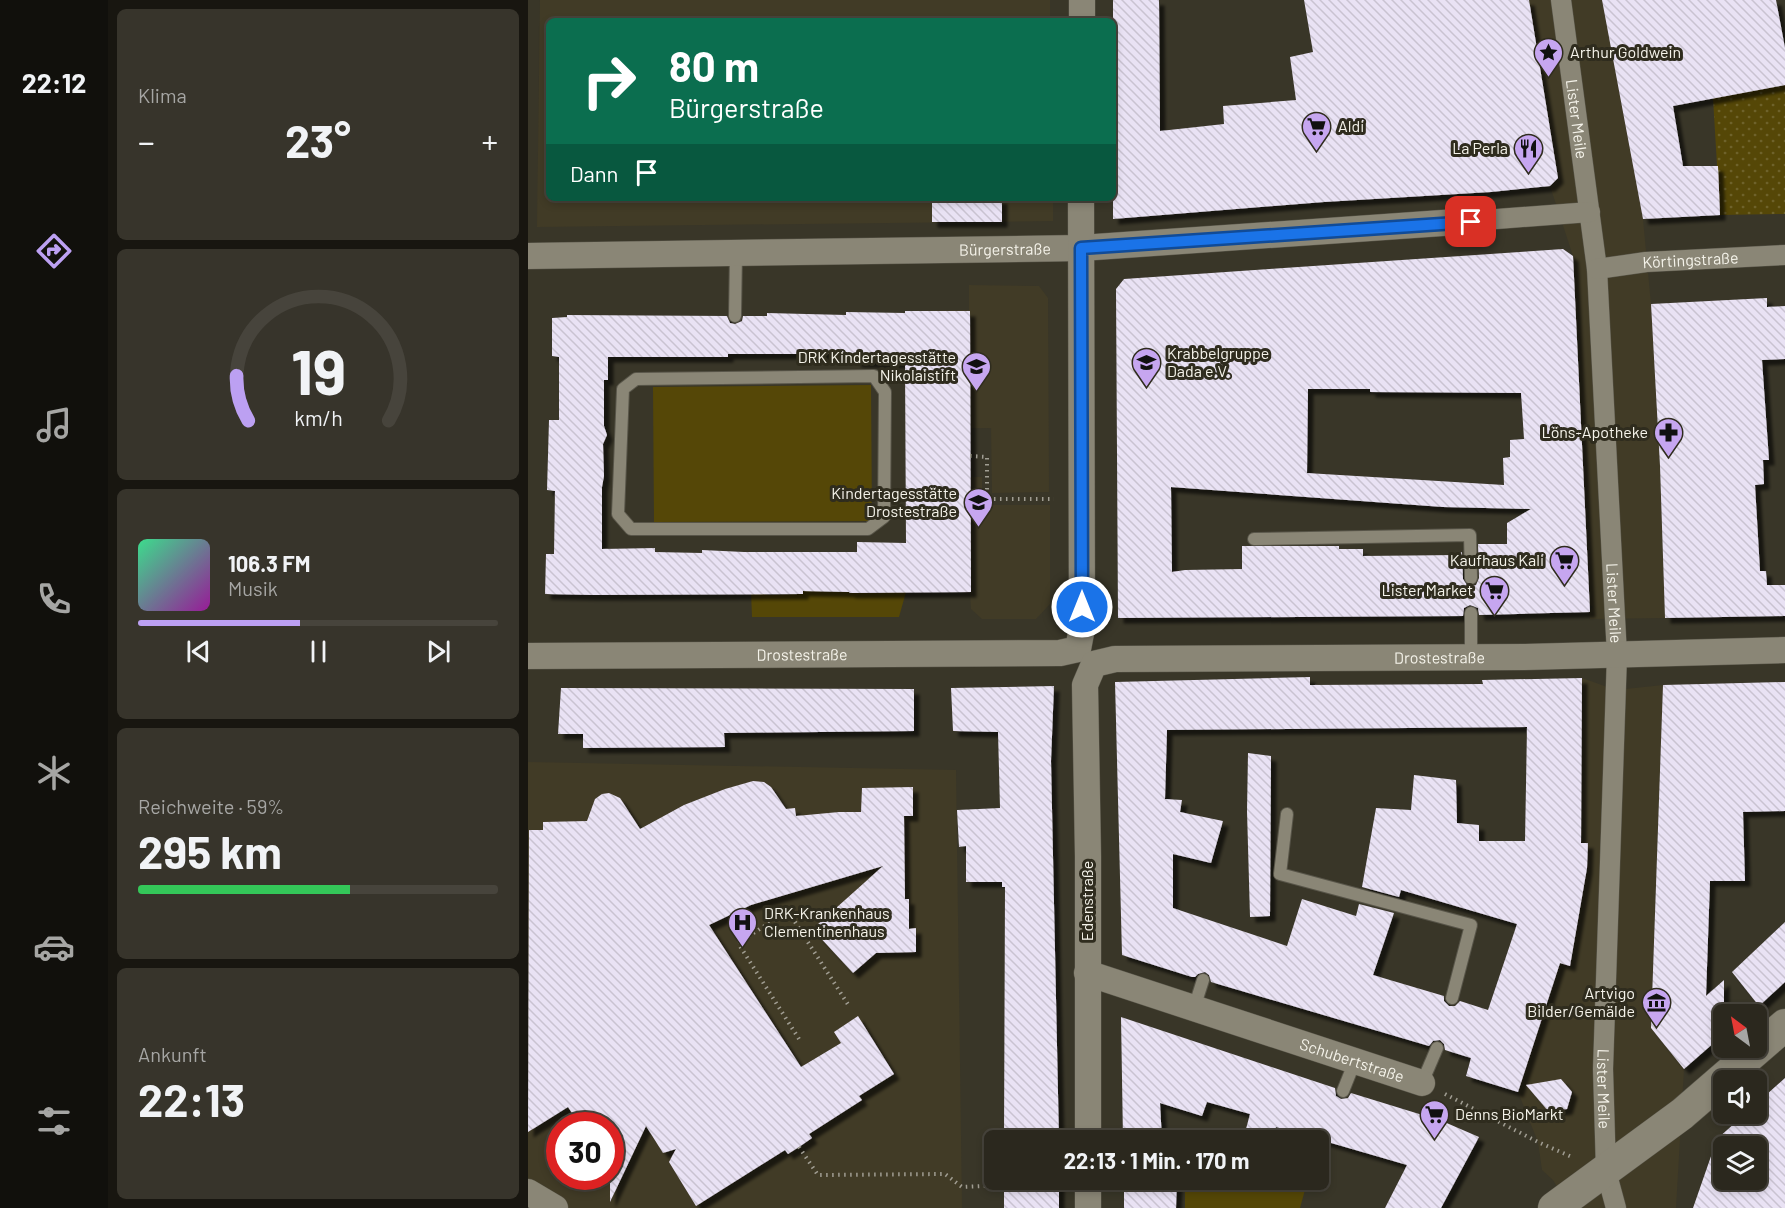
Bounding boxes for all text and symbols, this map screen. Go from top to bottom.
place icon: Arthur Goldwein [1533,36,1565,78]
text: 80 m [669,40,759,90]
icon: right [570,42,648,120]
place label: Arthur Goldwein [1570,42,1681,61]
text: 22:12 [22,66,86,98]
street label: Lister Meile [1563,78,1592,160]
text: Klima [138,83,187,107]
text: Bürgerstraße [669,91,824,123]
supermarket icon: Aldi [1301,110,1333,152]
text: 23° [285,113,351,167]
place label: Aldi [1338,116,1364,135]
text: − [138,121,155,161]
text: + [481,121,498,161]
restaurant icon: La Perla [1513,132,1545,174]
place label: La Perla [1452,138,1508,157]
icon: arrive [630,156,663,189]
text: Dann [570,160,618,186]
pin [1445,196,1496,247]
icon: arrive [1454,205,1487,238]
icon: directions [33,230,75,272]
street label: Bürgerstraße [959,238,1051,259]
street label: Körtingstraße [1642,247,1739,271]
text: 19 [290,333,346,407]
place label: Krabbelgruppe Dada e.V. [1167,343,1269,380]
school or university icon: Krabbelgruppe Dada e.V. [1130,346,1162,388]
place label: DRK Kindertagesstätte Nikolaistift [798,347,956,384]
school or university icon: DRK Kindertagesstätte Nikolaistift [961,350,993,392]
icon: music [33,404,75,446]
text: km/h [294,406,342,431]
pharmacy icon: Löns-Apotheke [1653,416,1685,458]
place label: Löns-Apotheke [1542,422,1648,441]
place label: Kindertagesstätte Drostestraße [831,483,957,520]
school or university icon: Kindertagesstätte Drostestraße [962,486,994,528]
supermarket icon: Kaufhaus Kali [1549,544,1581,586]
text: 106.3 FM [228,550,310,576]
place label: Kaufhaus Kali [1450,550,1544,569]
street label: Lister Meile [1603,563,1626,644]
supermarket icon: Lister Market [1478,574,1510,616]
position arrow [1050,575,1114,639]
text: Musik [228,576,278,600]
icon: phone [33,578,75,620]
place label: Lister Market [1382,580,1473,599]
icon: previous [182,635,215,668]
icon: pause [302,635,335,668]
icon: next [422,635,455,668]
street label: Drostestraße [756,644,848,664]
street label: Drostestraße [1394,647,1485,667]
icon: climate [33,752,75,794]
text: Reichweite · 59% [138,794,284,818]
text: 295 km [138,824,282,878]
street label: Edenstraße [1077,861,1096,941]
place label: DRK-Krankenhaus Clementinenhaus [764,903,890,940]
hospital icon: DRK-Krankenhaus Clementinenhaus [727,906,759,948]
icon: car [33,926,75,968]
place label: Artvigo Bilder/Gemälde [1527,983,1635,1020]
museum icon: Artvigo Bilder/Gemälde [1640,986,1672,1028]
north arrow [1713,1004,1767,1058]
map controls [1713,1004,1767,1190]
street label: Schubertstraße [1298,1034,1407,1086]
text: Ankunft [138,1042,207,1066]
street label: Lister Meile [1594,1048,1615,1129]
button: sound [1713,1070,1767,1124]
text: 22:13 [138,1072,245,1126]
supermarket icon: Denns BioMarkt [1418,1098,1450,1140]
icon: filters [33,1100,75,1142]
place label: Denns BioMarkt [1455,1104,1564,1123]
speed limit sign: 30 [546,1112,624,1190]
button: layers [1713,1136,1767,1190]
text: 22:13 · 1 Min. · 170 m [1064,1147,1249,1173]

